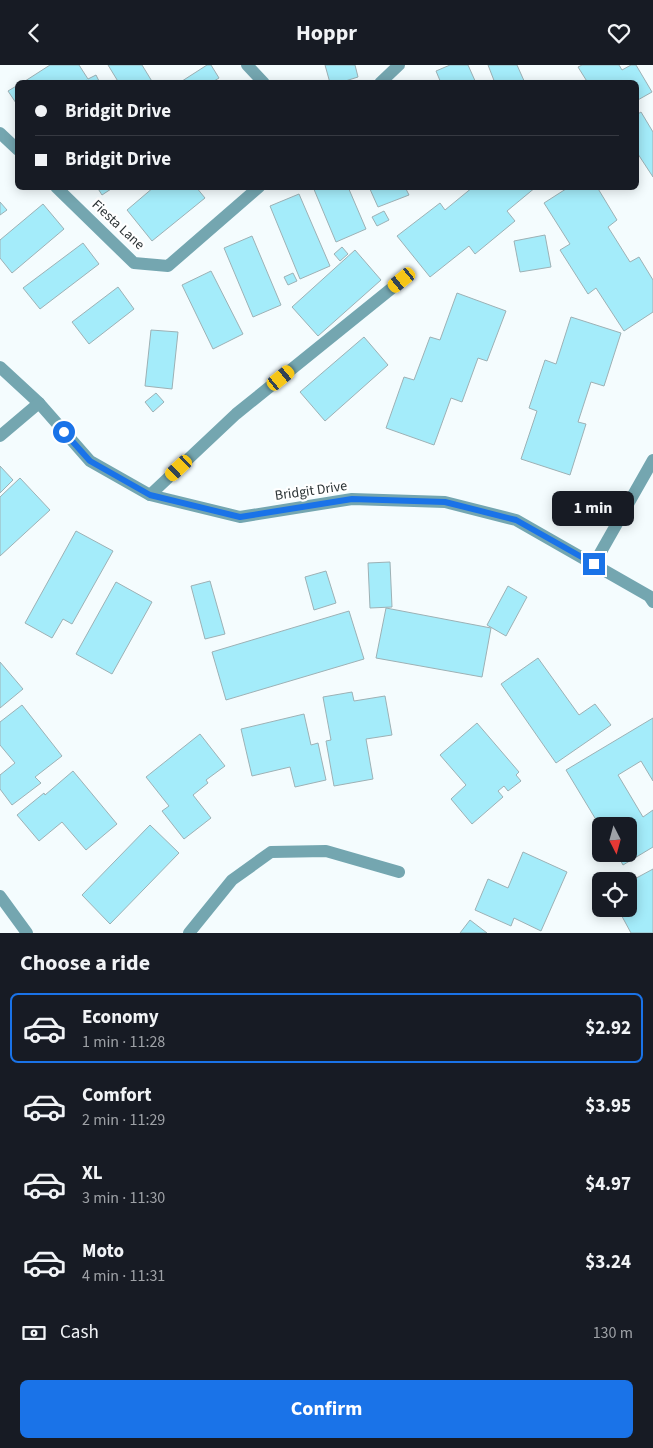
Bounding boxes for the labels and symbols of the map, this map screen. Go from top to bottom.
street label: Fiesta Lane [87,195,149,255]
car [385,265,418,295]
car [264,363,297,393]
route start [53,421,75,443]
car [162,452,195,484]
street label: Bridgit Drive [274,476,348,506]
callout: 1 min [553,491,635,527]
route end [583,553,605,575]
north arrow [592,817,638,863]

